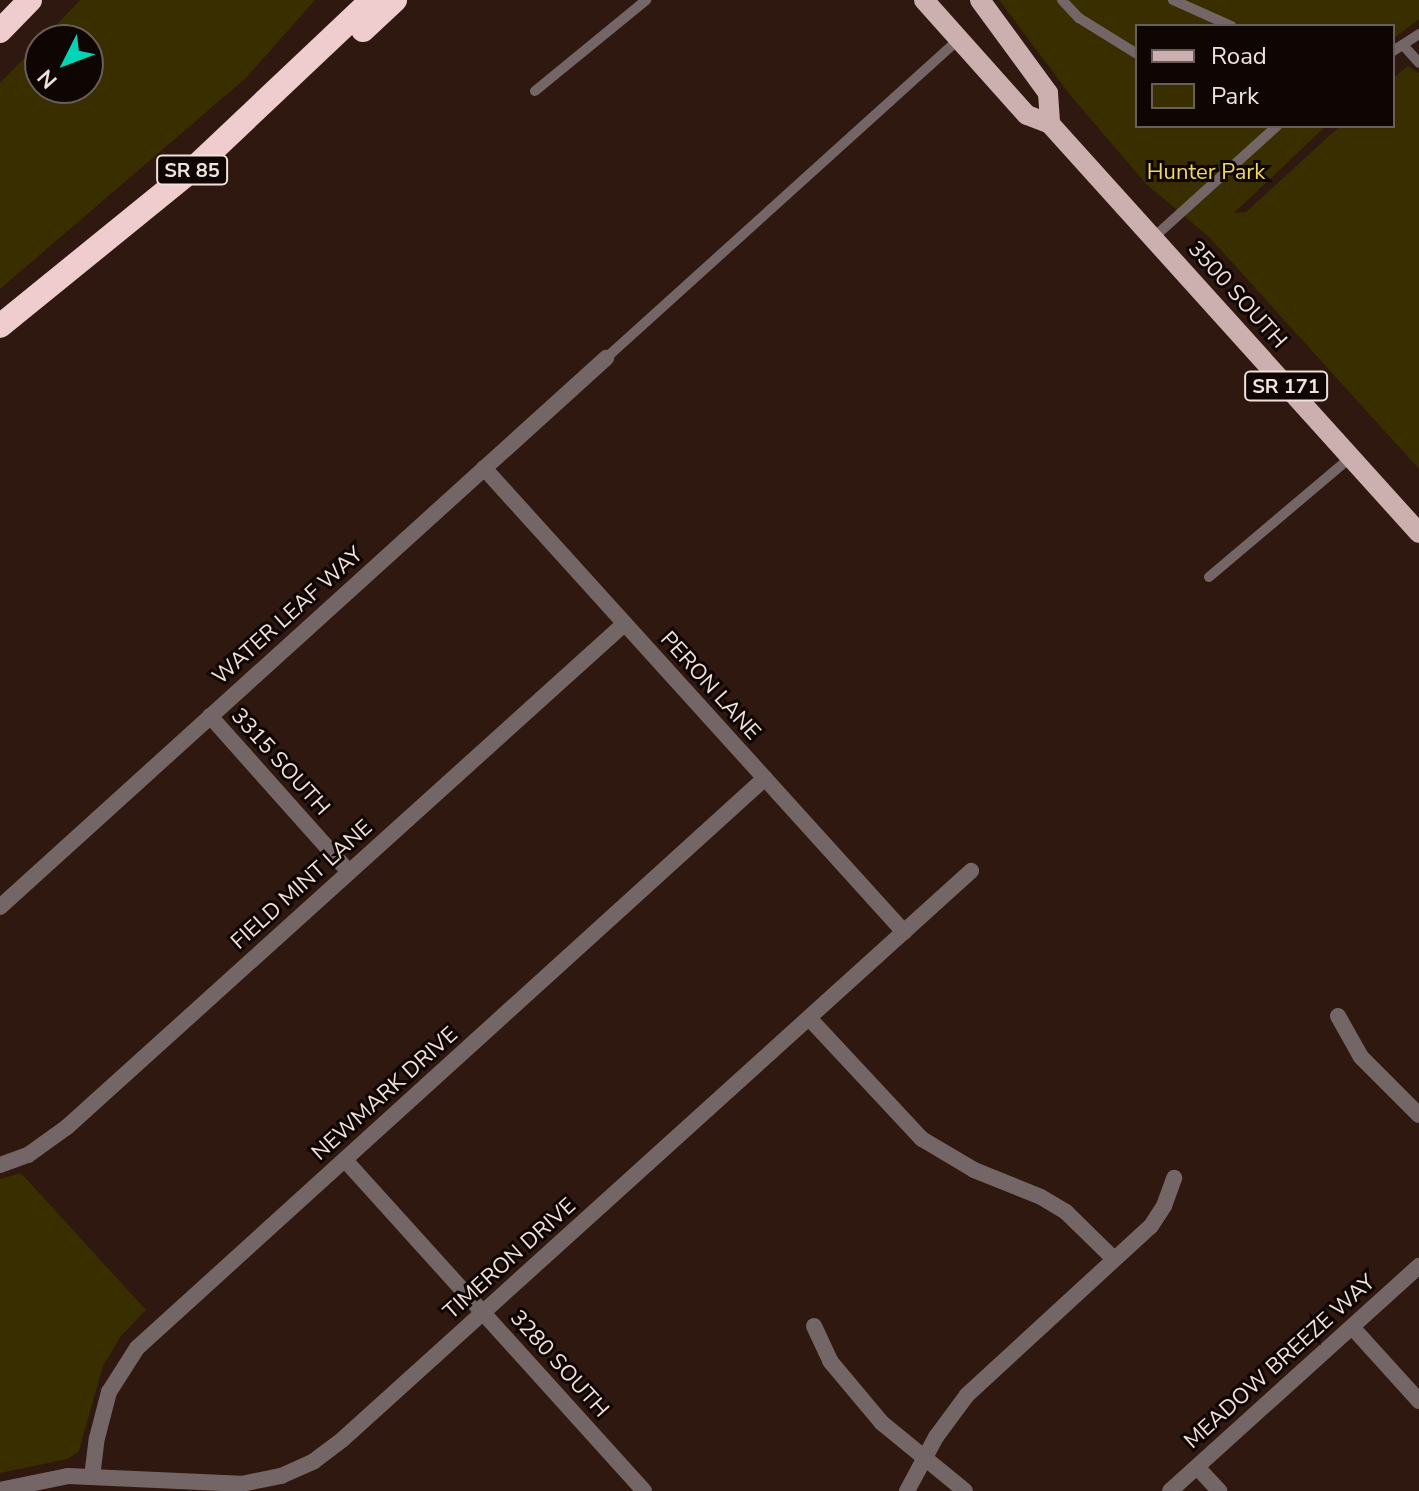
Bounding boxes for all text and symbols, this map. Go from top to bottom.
north arrow [24,24,104,104]
legend [1135,24,1395,128]
text: Road [1211,40,1267,72]
text: N [31,63,64,95]
text: Park [1211,80,1259,112]
road number: SR 85 [156,154,228,186]
park label: Hunter Park [1147,160,1265,186]
street label: 3500 SOUTH [1182,236,1292,354]
road number: SR 171 [1244,370,1328,402]
street label: WATER LEAF WAY [208,542,368,690]
street label: PERON LANE [654,626,766,746]
street label: 3315 SOUTH [225,703,335,821]
street label: FIELD MINT LANE [226,815,378,955]
street label: NEWMARK DRIVE [307,1022,463,1166]
street label: TIMERON DRIVE [439,1193,581,1325]
street label: MEADOW BREEZE WAY [1179,1269,1381,1455]
street label: 3280 SOUTH [504,1305,614,1423]

